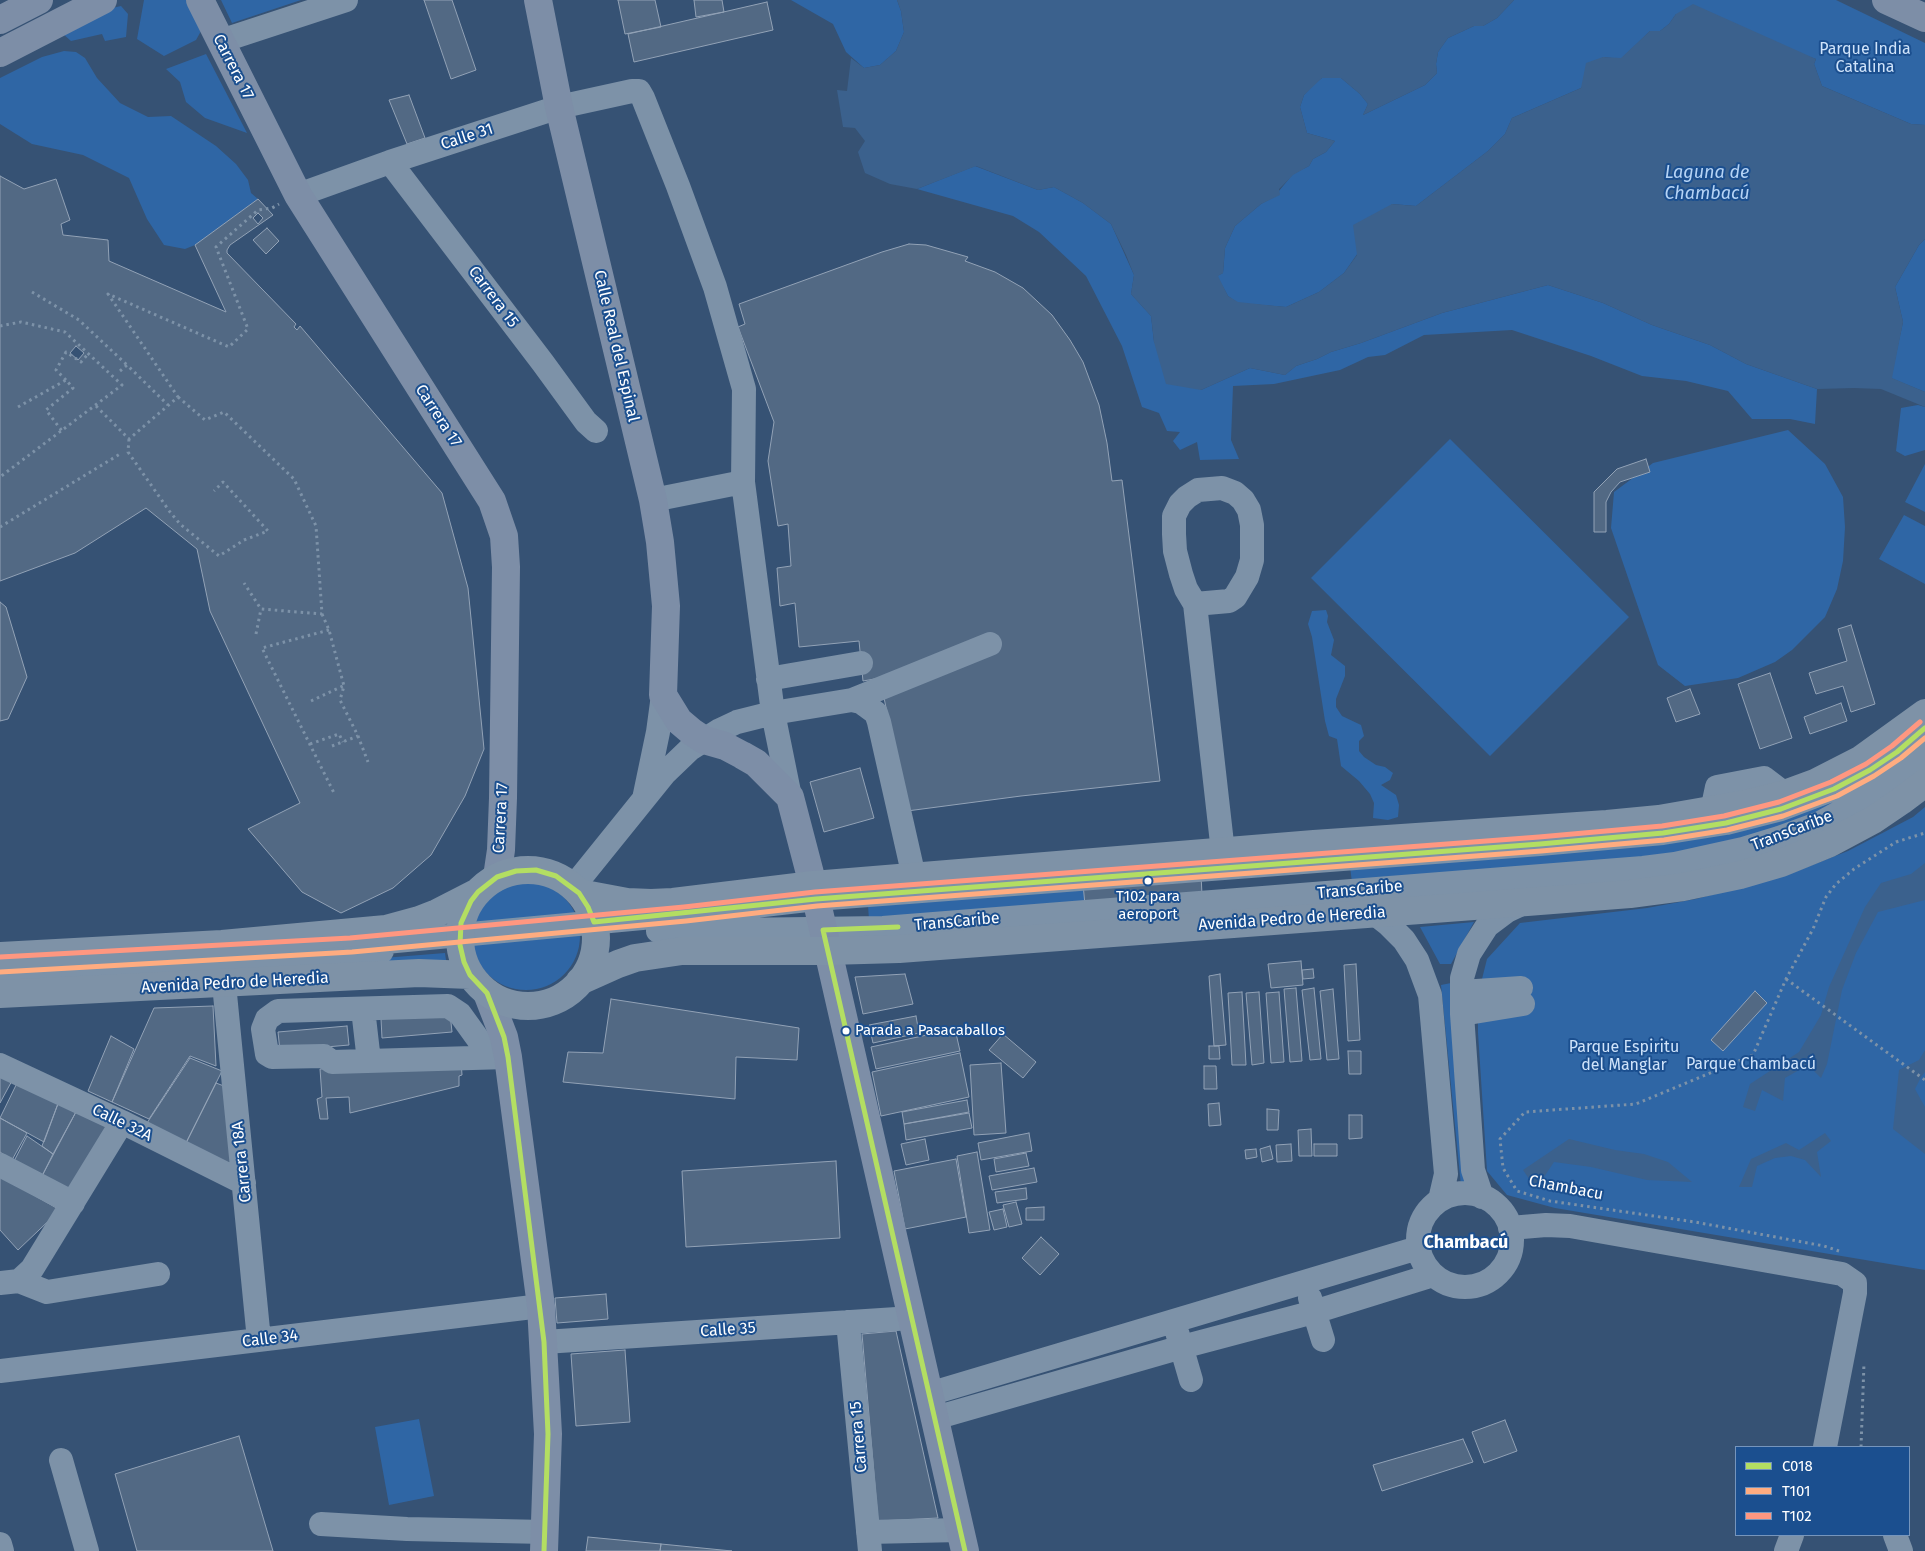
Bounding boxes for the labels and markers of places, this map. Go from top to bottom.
marker: T102 para aeroport [1143,876,1153,886]
place label: T102 para aeroport [1116,888,1180,923]
place label: Parada a Pasacaballos [855,1022,1005,1040]
marker: Parada a Pasacaballos [841,1026,851,1036]

